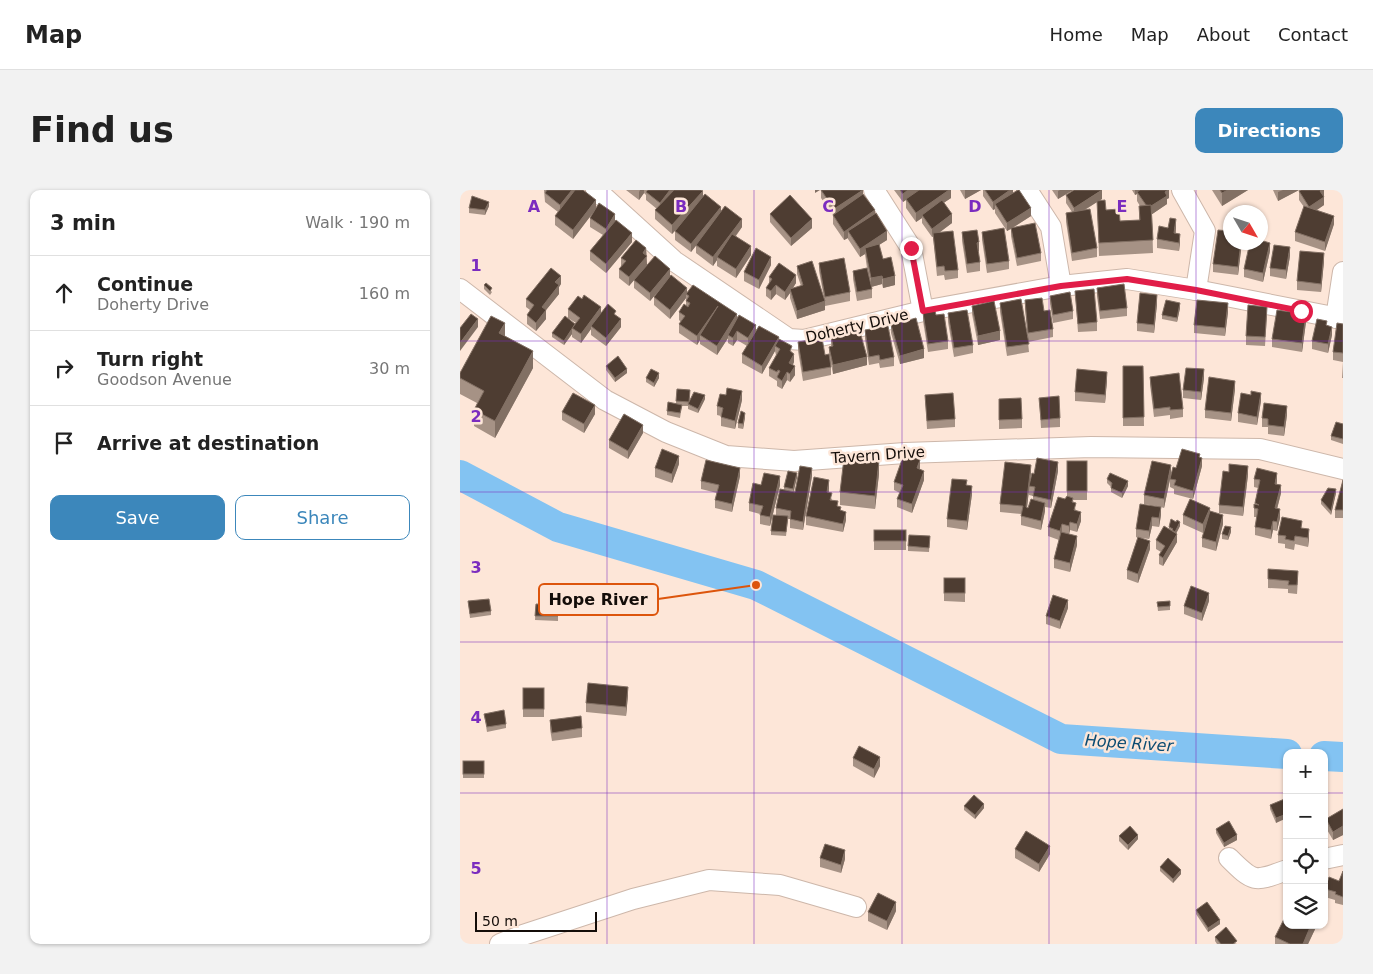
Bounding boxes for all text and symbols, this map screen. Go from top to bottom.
text: Map [25,21,82,49]
text: Home [1050,24,1103,45]
text: Map [1131,24,1169,45]
text: About [1197,24,1250,45]
text: Contact [1278,24,1348,45]
button: Directions [1195,108,1343,153]
text: Find us [30,110,174,150]
text: A [528,197,541,216]
text: B [675,197,687,216]
text: C [822,197,834,216]
text: D [968,197,982,216]
text: E [1117,197,1127,216]
north arrow [1223,205,1268,250]
text: 3 min [50,211,116,235]
text: Walk · 190 m [305,213,410,232]
route end [900,237,923,260]
text: 1 [470,256,482,275]
text: Continue [97,273,193,295]
icon: ahead [50,279,78,307]
text: 160 m [359,284,410,303]
text: Doherty Drive [97,295,209,314]
route start [1290,300,1313,323]
street label: Doherty Drive [804,305,910,347]
text: Turn right [97,348,203,370]
icon: right [50,354,78,382]
text: 30 m [369,359,410,378]
text: Goodson Avenue [97,370,232,389]
text: 2 [470,407,482,426]
icon: arrive [50,429,78,457]
text: Arrive at destination [97,432,319,454]
street label: Tavern Drive [829,443,926,467]
button: Save [50,495,225,540]
button: Share [235,495,410,540]
text: 3 [470,558,482,577]
callout: Hope River [539,584,658,615]
text: Hope River [548,590,648,609]
text: 4 [470,708,482,727]
water label: Hope River [1084,730,1175,756]
map controls [1283,749,1328,929]
button: + [1283,749,1328,794]
button: − [1283,794,1328,839]
button: locate [1283,839,1328,884]
text: 5 [470,859,482,878]
button: layers [1283,884,1328,929]
scale bar [475,909,598,932]
text: 50 m [482,913,518,929]

